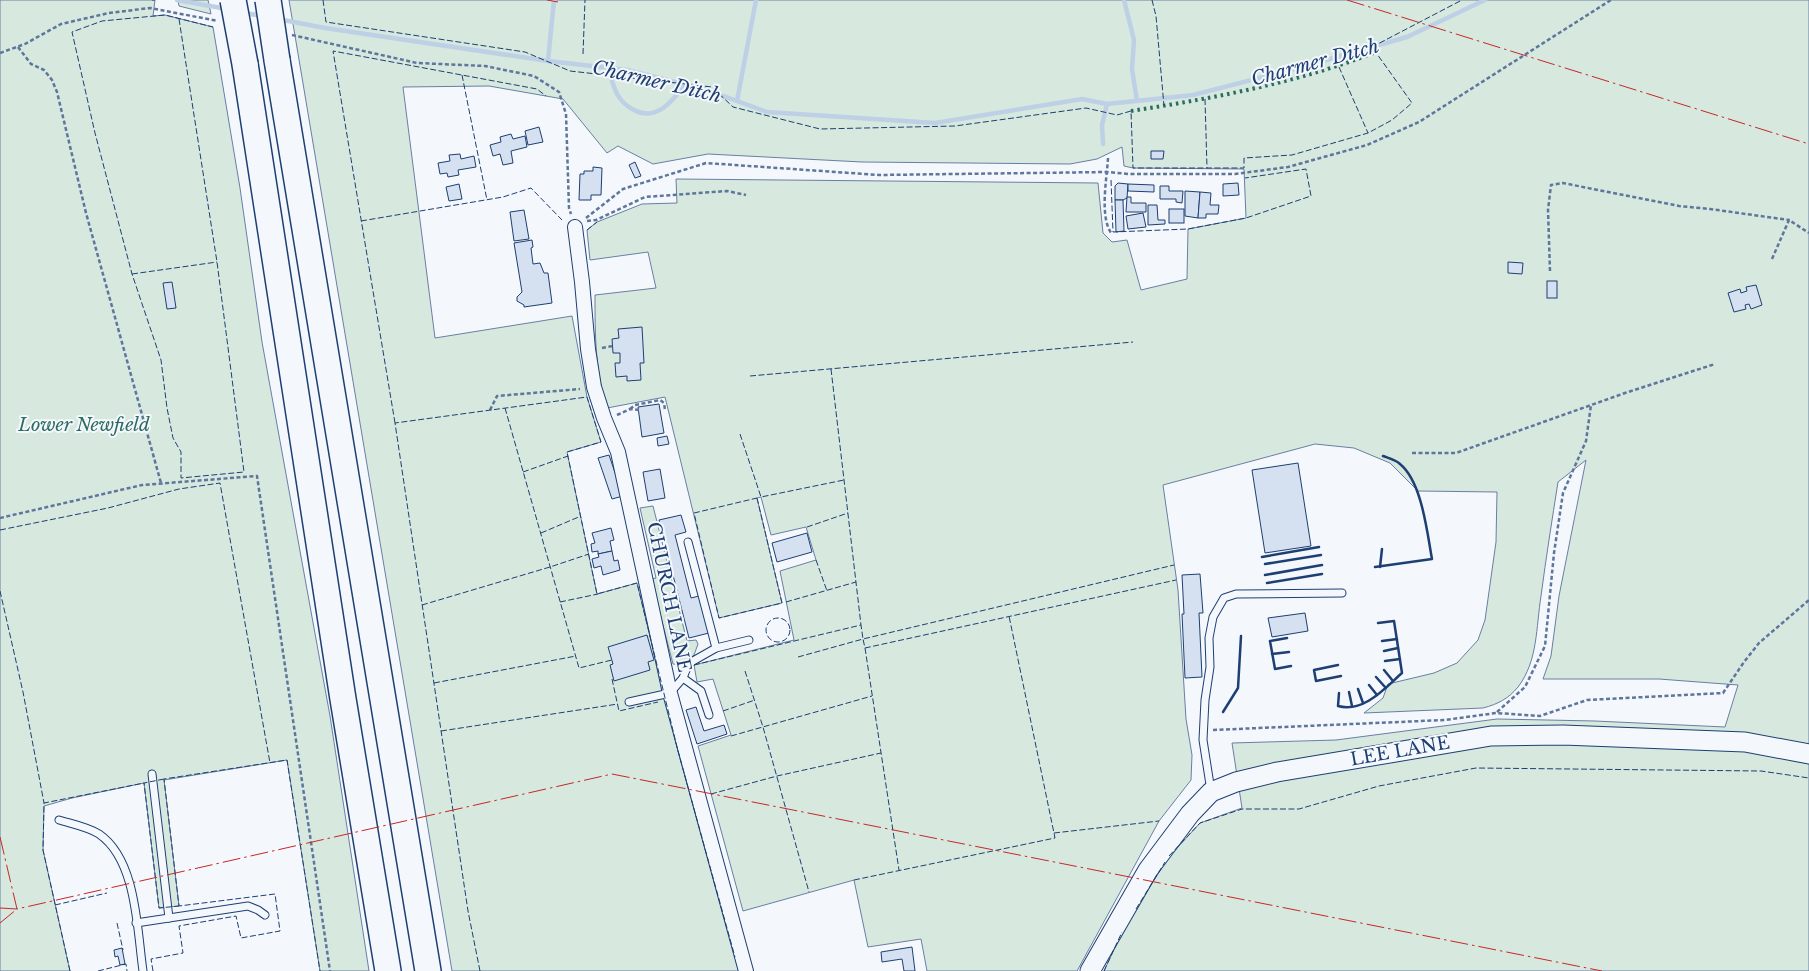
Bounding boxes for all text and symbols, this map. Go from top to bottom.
water label: Charmer Ditch [1249,34,1382,91]
water label: Charmer Ditch [590,55,724,108]
park label: Lower Newfield [17,414,150,436]
street label: CHURCH LANE [642,520,696,674]
street label: LEE LANE [1349,731,1451,771]

